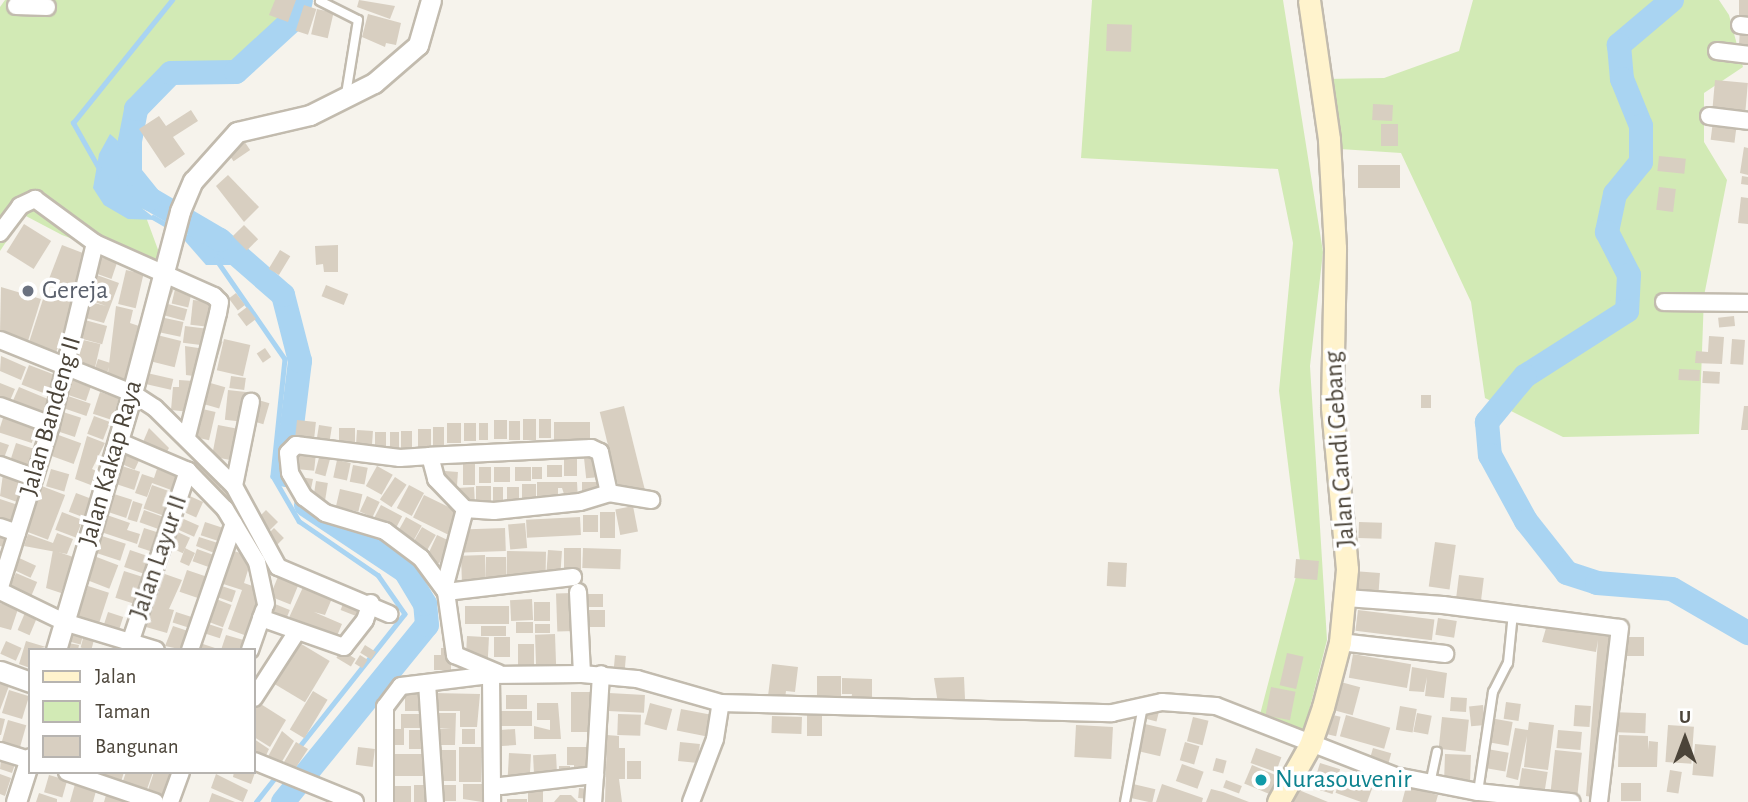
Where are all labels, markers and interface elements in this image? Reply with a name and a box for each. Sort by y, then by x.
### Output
place label: Gereja [42,275,108,307]
marker: Gereja [20,283,36,299]
street label: Jalan Bandeng II [13,333,89,499]
street label: Jalan Candi Gebang [1318,350,1362,548]
street label: Jalan Kakap Raya [72,377,150,549]
street label: Jalan Layur II [123,491,195,623]
legend [28,648,256,774]
text: Jalan [95,666,136,687]
text: Taman [95,701,151,722]
north arrow [1650,704,1720,774]
text: U [1679,708,1691,727]
text: Bangunan [95,736,179,757]
place label: Nurasouvenir [1275,764,1412,796]
marker: Nurasouvenir [1253,772,1269,788]

